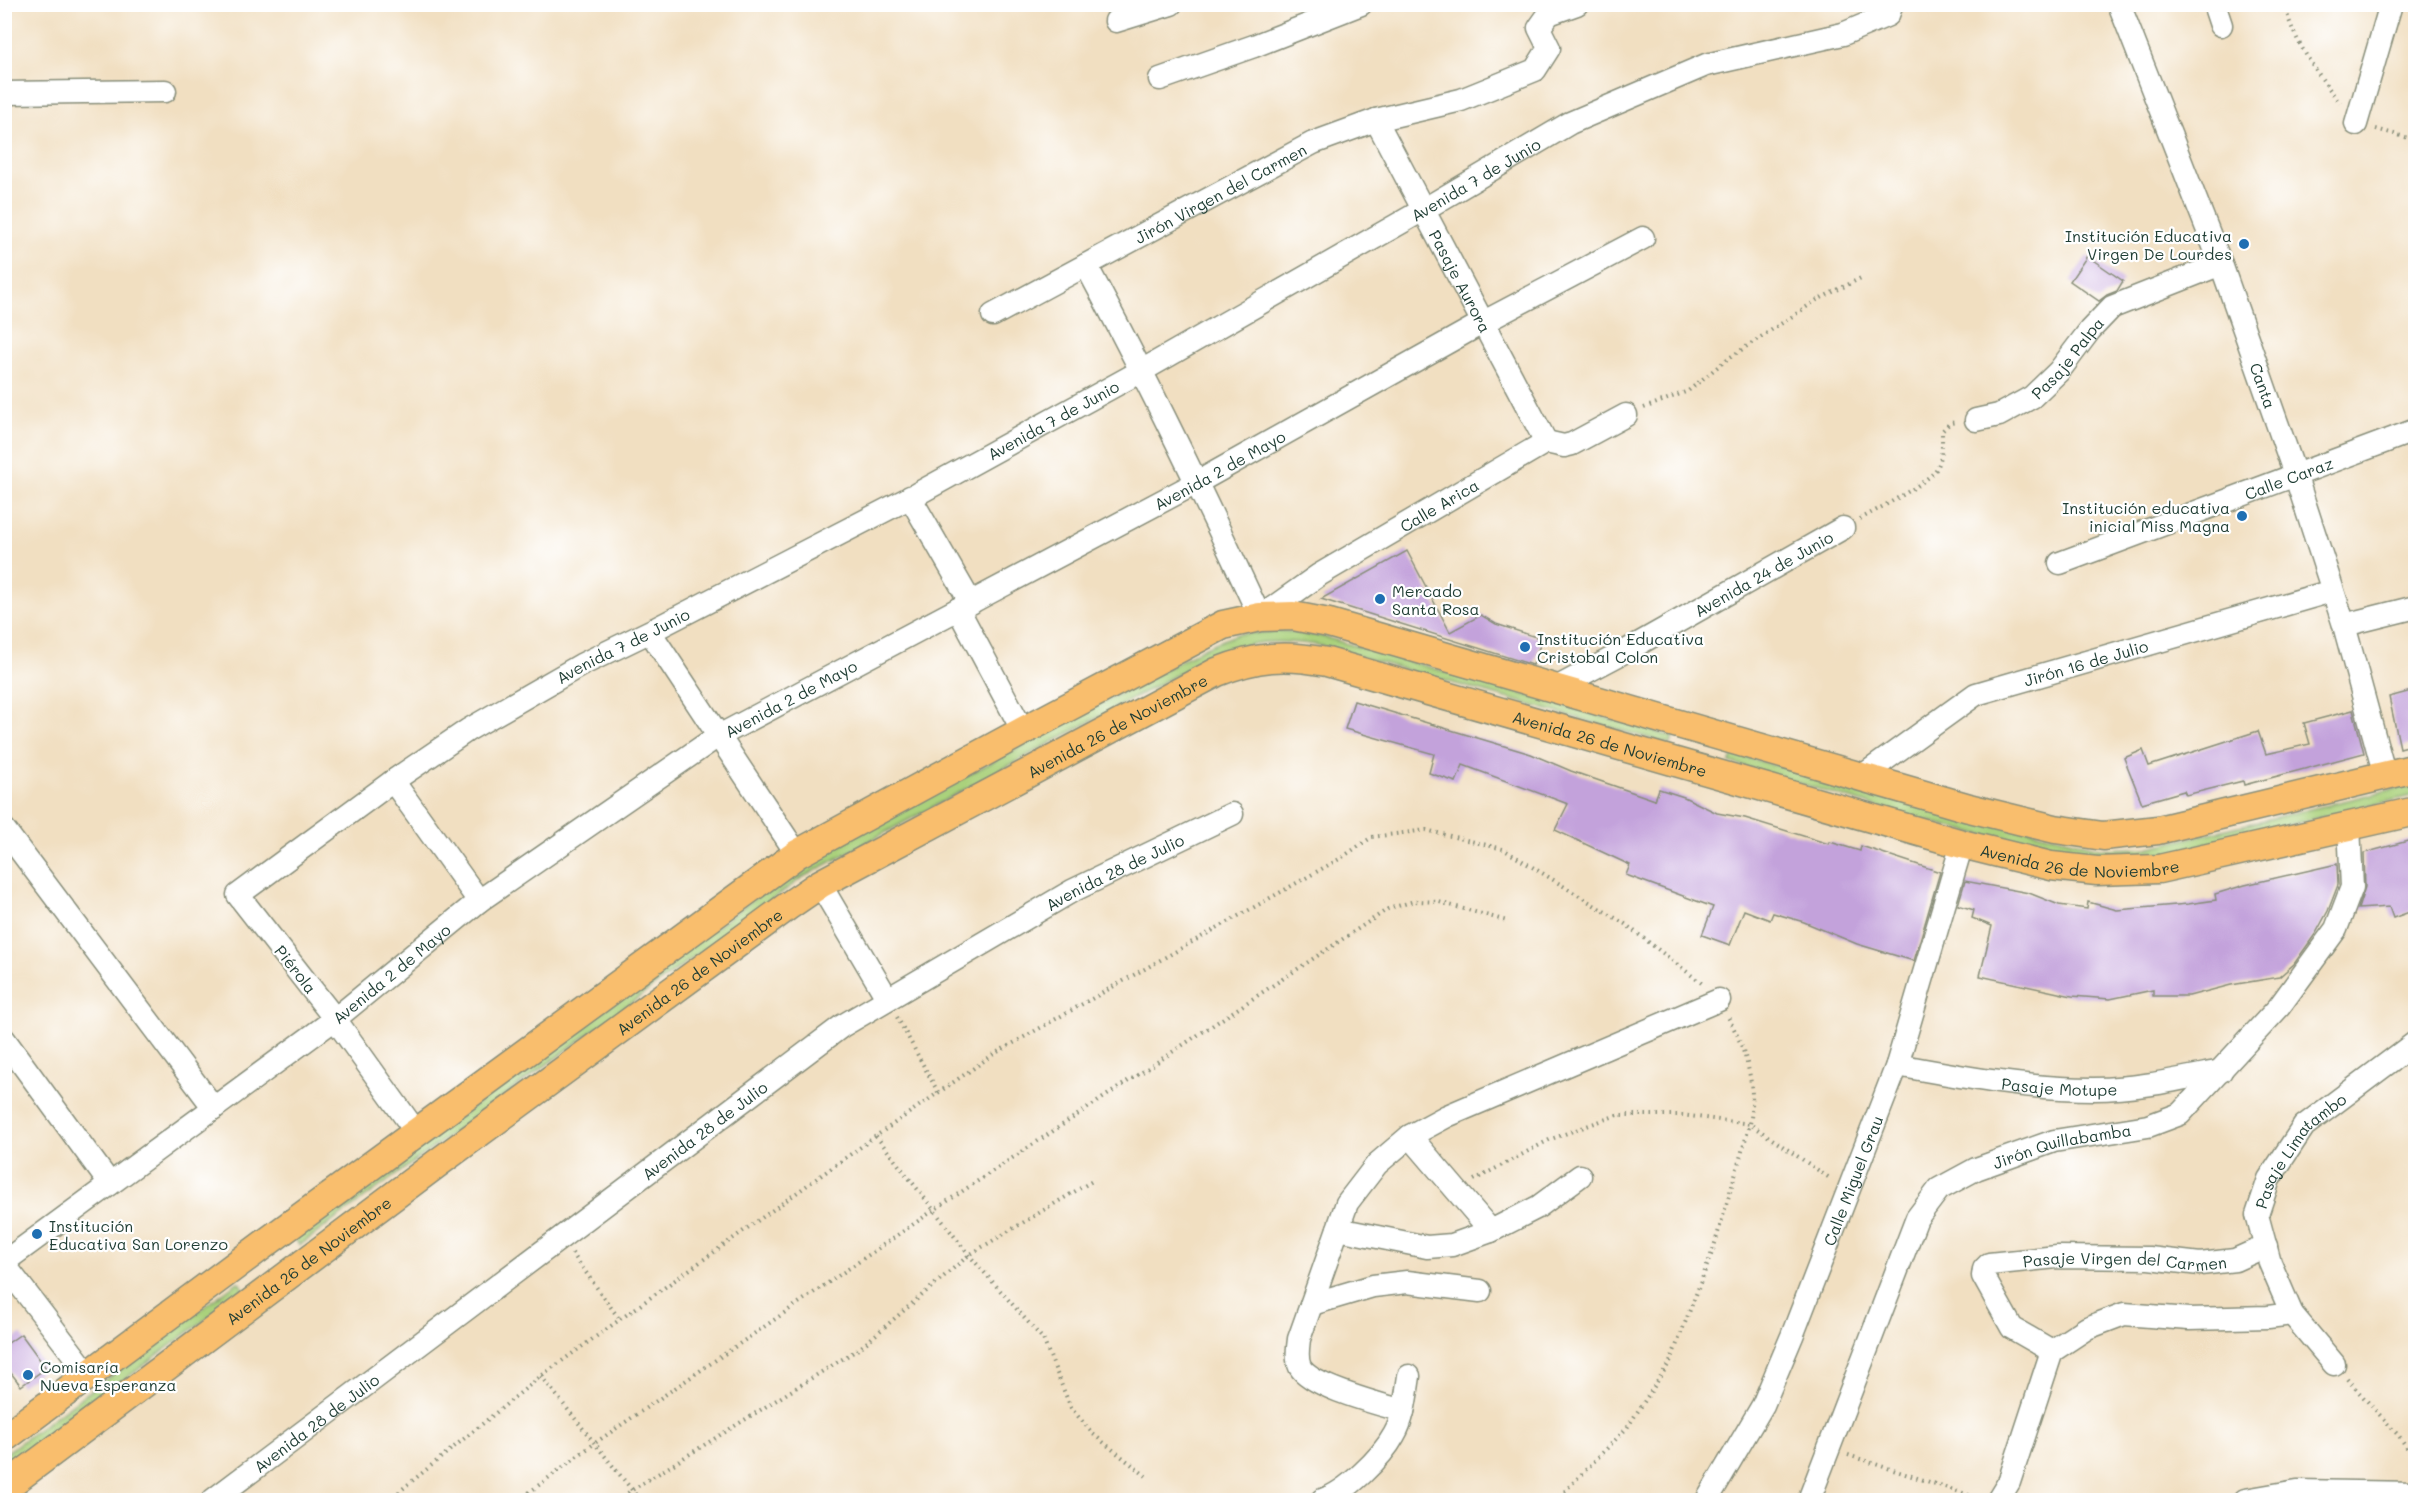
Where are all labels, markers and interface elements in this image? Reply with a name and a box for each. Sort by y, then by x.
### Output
street label: Avenida 7 de Junio [1407,133,1544,225]
street label: Jirón Virgen del Carmen [1131,138,1310,248]
place label: Institución Educativa Virgen De Lourdes [2065,225,2232,264]
street label: Pasaje Aurora [1425,226,1497,336]
marker: Institución Educativa Virgen De Lourdes [2237,237,2251,251]
street label: Pasaje Palpa [2026,312,2108,403]
street label: Canta [2246,360,2282,411]
street label: Avenida 7 de Junio [983,375,1122,464]
street label: Avenida 2 de Mayo [1150,425,1289,514]
street label: Calle Caraz [2241,451,2336,504]
street label: Calle Arica [1396,474,1482,536]
place label: Institución educativa inicial Miss Magna [2062,497,2230,536]
marker: Institución educativa inicial Miss Magna [2235,509,2249,523]
street label: Avenida 24 de Junio [1690,525,1836,621]
place label: Mercado Santa Rosa [1392,580,1479,619]
marker: Mercado Santa Rosa [1373,592,1387,606]
street label: Avenida 7 de Junio [552,603,693,688]
place label: Institución Educativa Cristobal Colon [1537,628,1704,667]
street label: Jirón 16 de Julio [2021,634,2150,690]
marker: Institución Educativa Cristobal Colon [1518,640,1532,654]
street label: Avenida 2 de Mayo [721,654,860,742]
street label: Avenida 26 de Noviembre [1023,669,1211,782]
street label: Avenida 26 de Noviembre [1510,705,1710,781]
street label: Avenida 28 de Julio [1042,828,1187,915]
street label: Avenida 26 de Noviembre [1978,838,2181,882]
street label: Avenida 26 de Noviembre [612,903,786,1039]
street label: Avenida 2 de Mayo [328,919,454,1028]
street label: Piérola [270,940,322,998]
street label: Pasaje Motupe [2000,1072,2118,1100]
street label: Avenida 28 de Julio [637,1076,771,1184]
street label: Pasaje Limatambo [2249,1088,2350,1211]
street label: Calle Miguel Grau [1818,1112,1887,1248]
street label: Jirón Quillabamba [1990,1118,2133,1173]
street label: Avenida 26 de Noviembre [221,1191,395,1329]
place label: Institución Educativa San Lorenzo [49,1215,228,1254]
marker: Institución Educativa San Lorenzo [30,1227,44,1241]
street label: Pasaje Virgen del Carmen [2022,1246,2228,1275]
place label: Comisaría Nueva Esperanza [40,1356,176,1395]
marker: Comisaría Nueva Esperanza [21,1368,35,1382]
street label: Avenida 28 de Julio [249,1368,383,1476]

